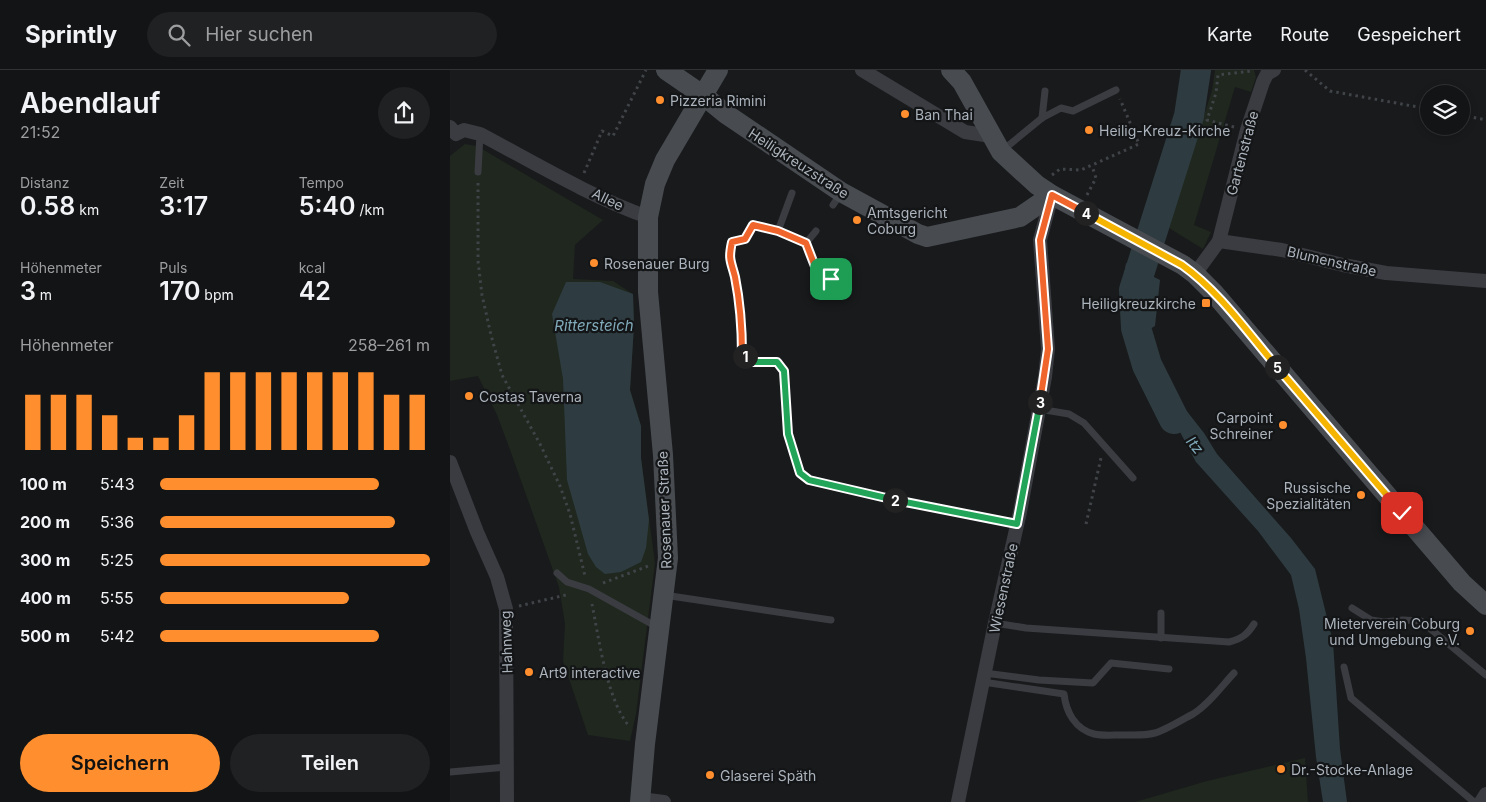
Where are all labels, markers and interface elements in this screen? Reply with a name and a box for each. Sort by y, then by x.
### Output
search box [147,12,497,57]
text: Sprintly [25,20,117,49]
icon: search [165,21,193,49]
text: Hier suchen [205,23,313,46]
text: Karte [1207,24,1252,45]
text: Route [1280,24,1329,45]
text: Gespeichert [1357,24,1461,45]
map controls [1420,85,1470,135]
button: layers [1420,85,1470,135]
text: Abendlauf [20,86,160,120]
button: share [378,87,430,139]
place label: Pizzeria Rimini [670,92,766,109]
marker: Pizzeria Rimini [654,94,666,106]
place label: Ban Thai [915,106,973,123]
marker: Ban Thai [899,108,911,120]
street label: Gartenstraße [1223,109,1261,197]
text: 21:52 [20,122,60,142]
place label: Heilig-Kreuz-Kirche [1099,122,1230,139]
street label: Heiligkreuzstraße [746,124,852,202]
marker: Heilig-Kreuz-Kirche [1083,124,1095,136]
text: Distanz [20,174,69,191]
text: Zeit [159,174,184,191]
text: Tempo [299,174,344,191]
street label: Allee [590,184,626,214]
text: 0.58 [20,191,75,221]
text: 3:17 [159,191,208,221]
text: 5:40 [299,191,356,221]
pin: 4 [1074,200,1098,226]
text: km [75,201,99,218]
text: /km [356,201,384,218]
place label: Amtsgericht Coburg [867,204,948,237]
text: 4 [1082,205,1091,222]
marker: Amtsgericht Coburg [851,214,863,226]
street label: Blumenstraße [1286,242,1378,280]
place label: Rosenauer Burg [604,255,710,272]
marker: Rosenauer Burg [588,257,600,269]
pin [810,258,852,300]
text: Höhenmeter [20,259,102,276]
text: Puls [159,259,187,276]
text: kcal [299,259,325,276]
icon: arrive [817,265,845,293]
text: 3 [20,276,36,306]
text: 170 [159,276,200,306]
text: 42 [299,276,331,306]
text: m [36,286,52,303]
text: bpm [200,286,234,303]
place label: Heiligkreuzkirche [1081,295,1196,312]
marker: Heiligkreuzkirche [1200,297,1212,309]
water label: Rittersteich [554,316,634,335]
text: Höhenmeter [20,335,114,355]
text: 258–261 m [348,335,430,355]
pin: 1 [732,344,758,368]
text: 1 [742,348,749,365]
pin: 5 [1264,354,1290,380]
text: 5 [1273,359,1282,376]
place label: Costas Taverna [479,388,582,405]
marker: Costas Taverna [463,390,475,402]
pin: 3 [1028,390,1052,414]
text: 3 [1036,394,1045,411]
place label: Carpoint Schreiner [1209,409,1273,442]
marker: Carpoint Schreiner [1277,419,1289,431]
water label: Itz [1182,432,1208,458]
street label: Rosenauer Straße [653,451,675,569]
text: 100 m [20,474,67,494]
text: 5:43 [100,474,135,494]
place label: Russische Spezialitäten [1266,479,1351,512]
pin: 2 [882,488,908,512]
marker: Russische Spezialitäten [1355,489,1367,501]
text: 2 [891,492,900,509]
pin [1381,492,1423,534]
icon: check [1388,499,1416,527]
text: 200 m [20,512,70,532]
text: 5:36 [100,512,134,532]
street label: Wiesenstraße [985,542,1021,634]
text: 300 m [20,550,70,570]
text: 5:25 [100,550,134,570]
text: 400 m [20,588,71,608]
text: 5:55 [100,588,134,608]
street label: Hahnweg [496,610,516,674]
place label: Mieterverein Coburg und Umgebung e.V. [1324,615,1460,648]
marker: Mieterverein Coburg und Umgebung e.V. [1464,625,1476,637]
text: 500 m [20,626,70,646]
text: 5:42 [100,626,134,646]
place label: Art9 interactive [539,664,640,681]
marker: Art9 interactive [523,666,535,678]
button: Speichern [20,734,220,792]
button: Teilen [230,734,430,792]
place label: Dr.-Stocke-Anlage [1291,761,1413,778]
marker: Dr.-Stocke-Anlage [1275,763,1287,775]
place label: Glaserei Späth [720,767,816,784]
marker: Glaserei Späth [704,769,716,781]

